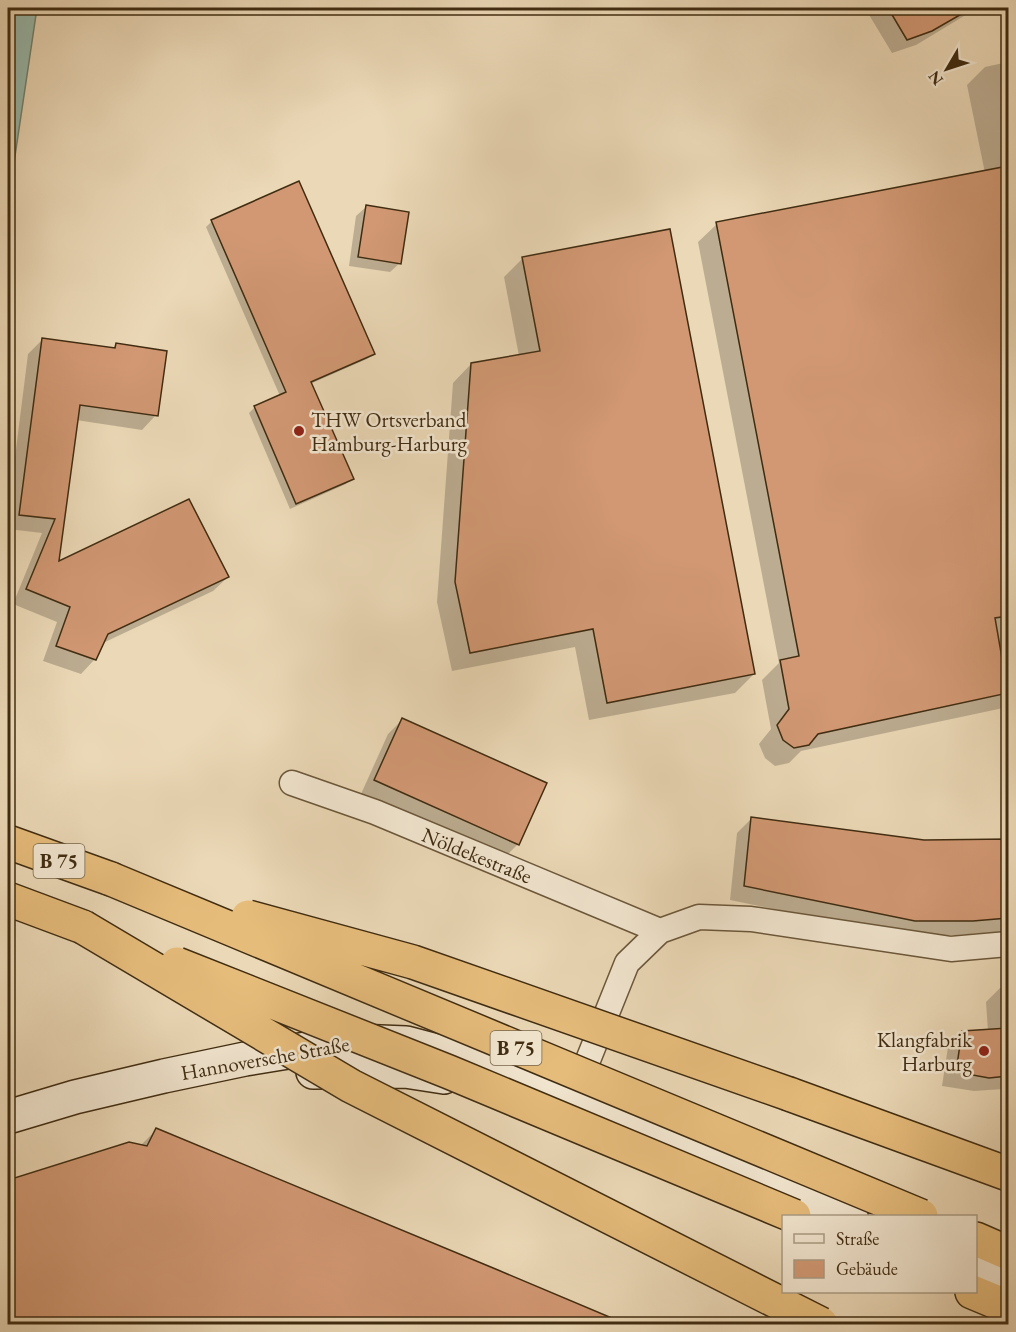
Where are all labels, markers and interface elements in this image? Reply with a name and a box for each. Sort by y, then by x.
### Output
north arrow [917,39,977,99]
text: N [923,66,948,90]
place label: THW Ortsverband Hamburg-Harburg [311,406,468,457]
marker: THW Ortsverband Hamburg-Harburg [292,424,306,438]
street label: Nöldekestraße [418,821,536,889]
road number: B 75 [34,844,84,878]
place label: Klangfabrik Harburg [877,1026,973,1077]
street label: Hannoversche Straße [179,1030,351,1086]
road number: B 75 [490,1031,542,1065]
marker: Klangfabrik Harburg [977,1044,991,1058]
legend [782,1215,977,1293]
text: Straße [836,1227,879,1250]
text: Gebäude [836,1257,898,1280]

